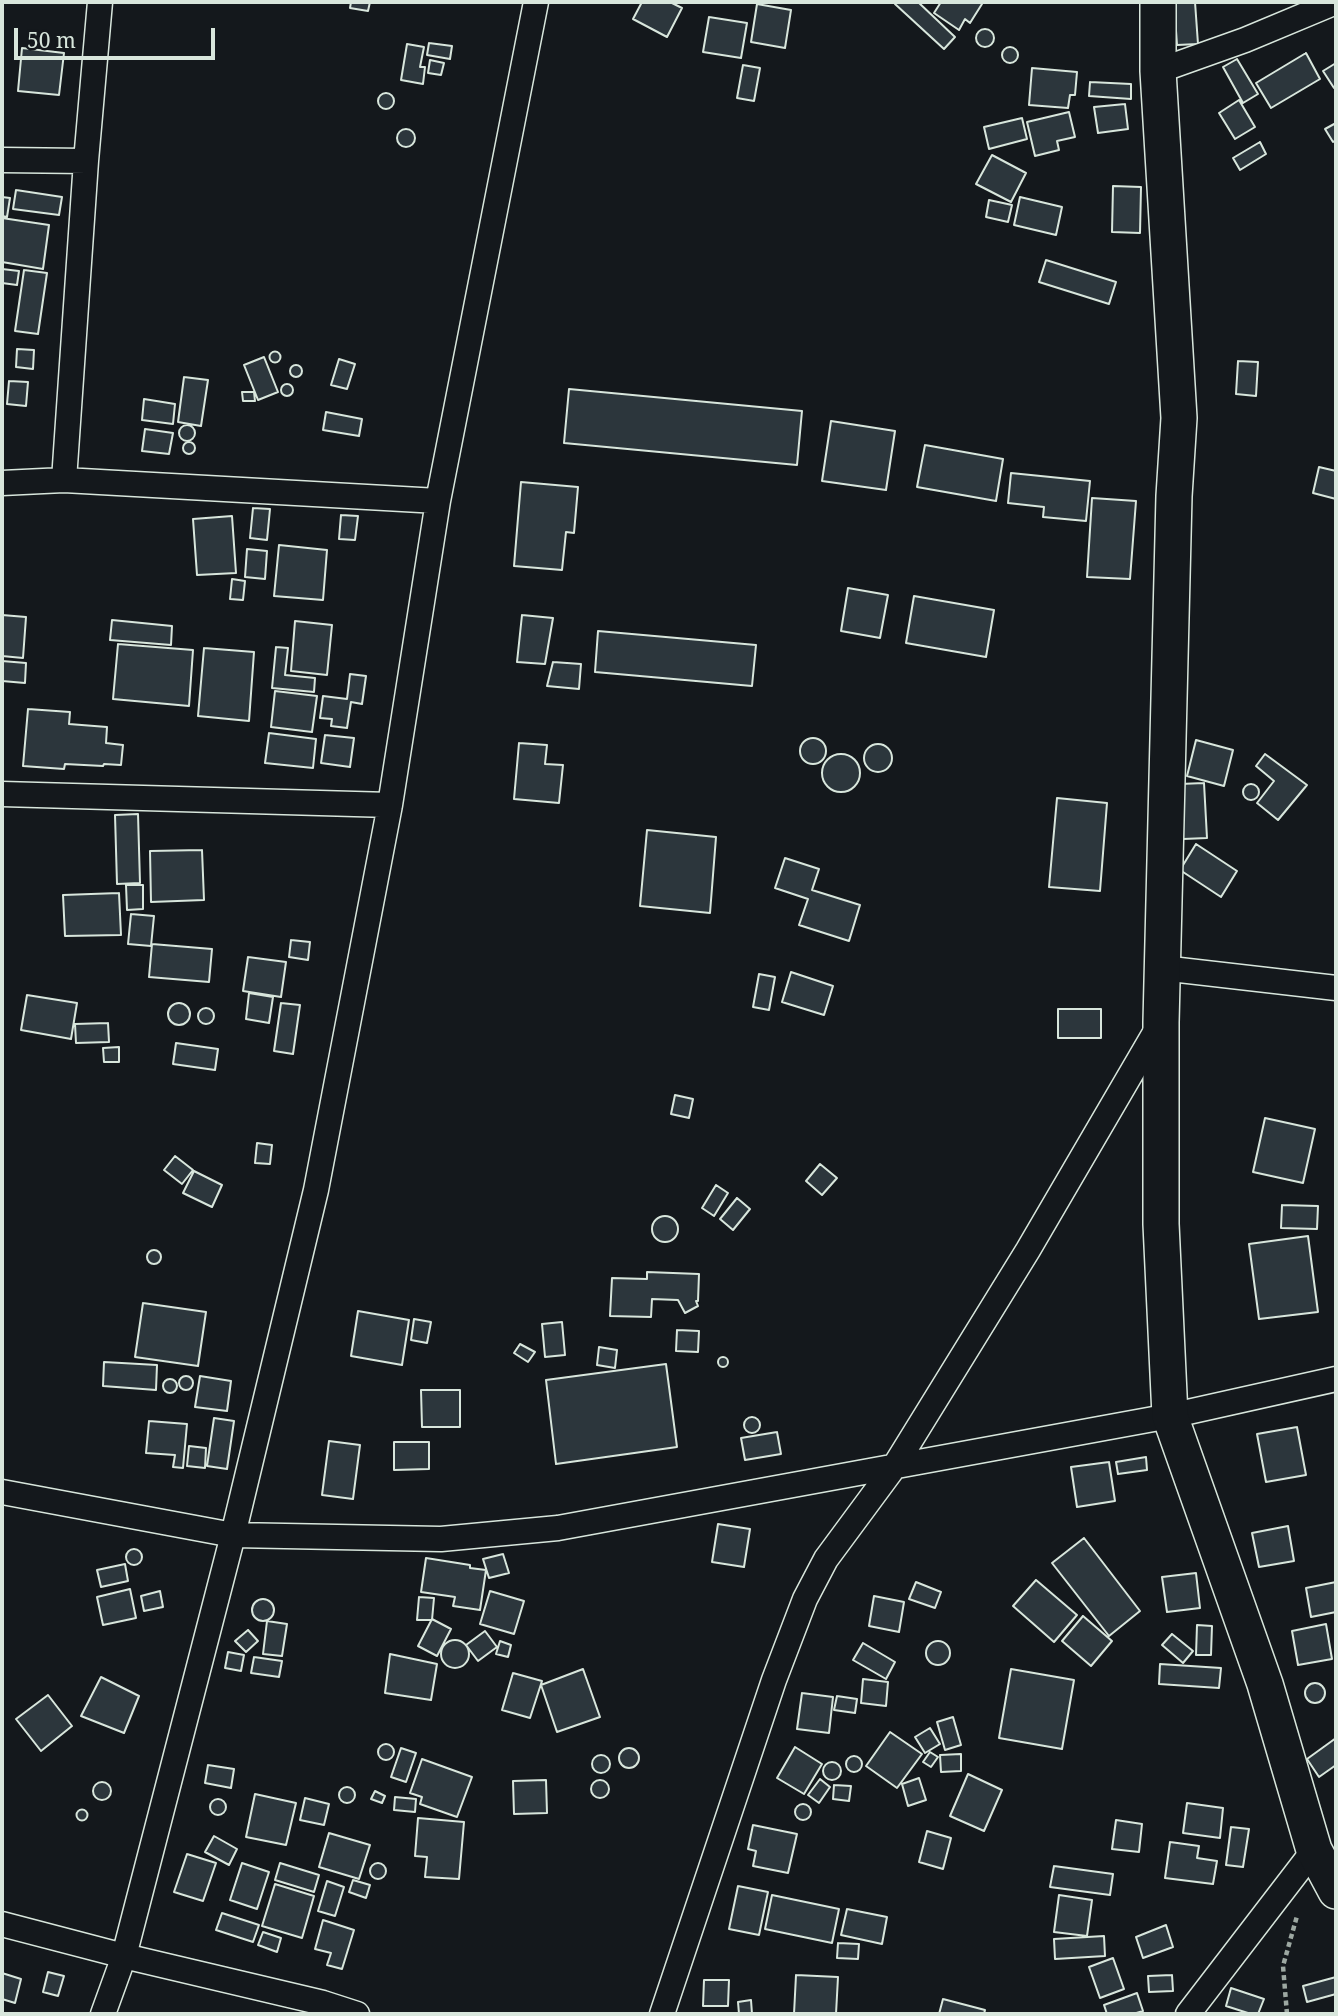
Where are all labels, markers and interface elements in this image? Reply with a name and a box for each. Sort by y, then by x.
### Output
scale bar [18,14,219,58]
text: 50 m [27,26,76,54]

